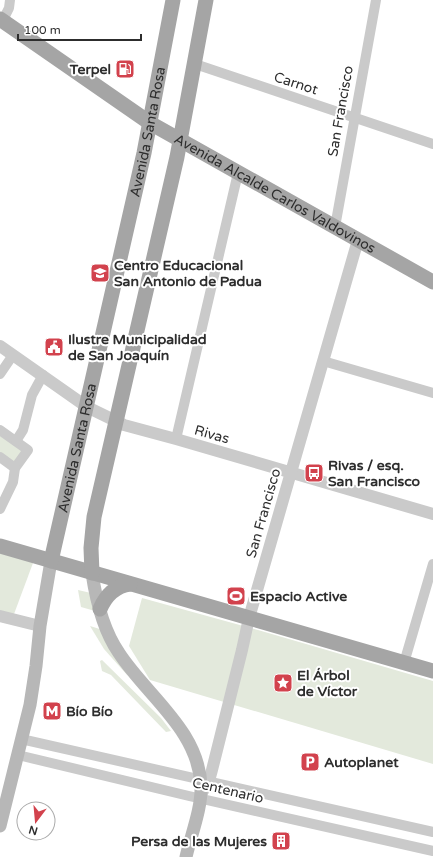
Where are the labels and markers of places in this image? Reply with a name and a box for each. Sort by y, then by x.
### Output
fuel station icon: Terpel [114,58,136,80]
place label: Terpel [69,61,111,78]
place label: Centro Educacional San Antonio de Padua [114,257,262,290]
school or university icon: Centro Educacional San Antonio de Padua [89,262,111,284]
place label: Ilustre Municipalidad de San Joaquín [68,331,207,364]
public building icon: Ilustre Municipalidad de San Joaquín [43,336,65,358]
place label: Rivas / esq. San Francisco [328,457,421,490]
bus stop icon: Rivas / esq. San Francisco [303,462,325,484]
sports icon: Espacio Active [225,585,247,607]
place label: Espacio Active [250,588,347,605]
place label: El Árbol de Víctor [297,667,358,700]
place icon: El Árbol de Víctor [272,672,294,694]
metro station icon: Bío Bío [41,700,63,722]
place label: Bío Bío [66,703,113,720]
parking icon: Autoplanet [299,751,321,773]
place label: Autoplanet [324,754,399,771]
building icon: Persa de las Mujeres [270,830,292,852]
place label: Persa de las Mujeres [131,833,267,850]

